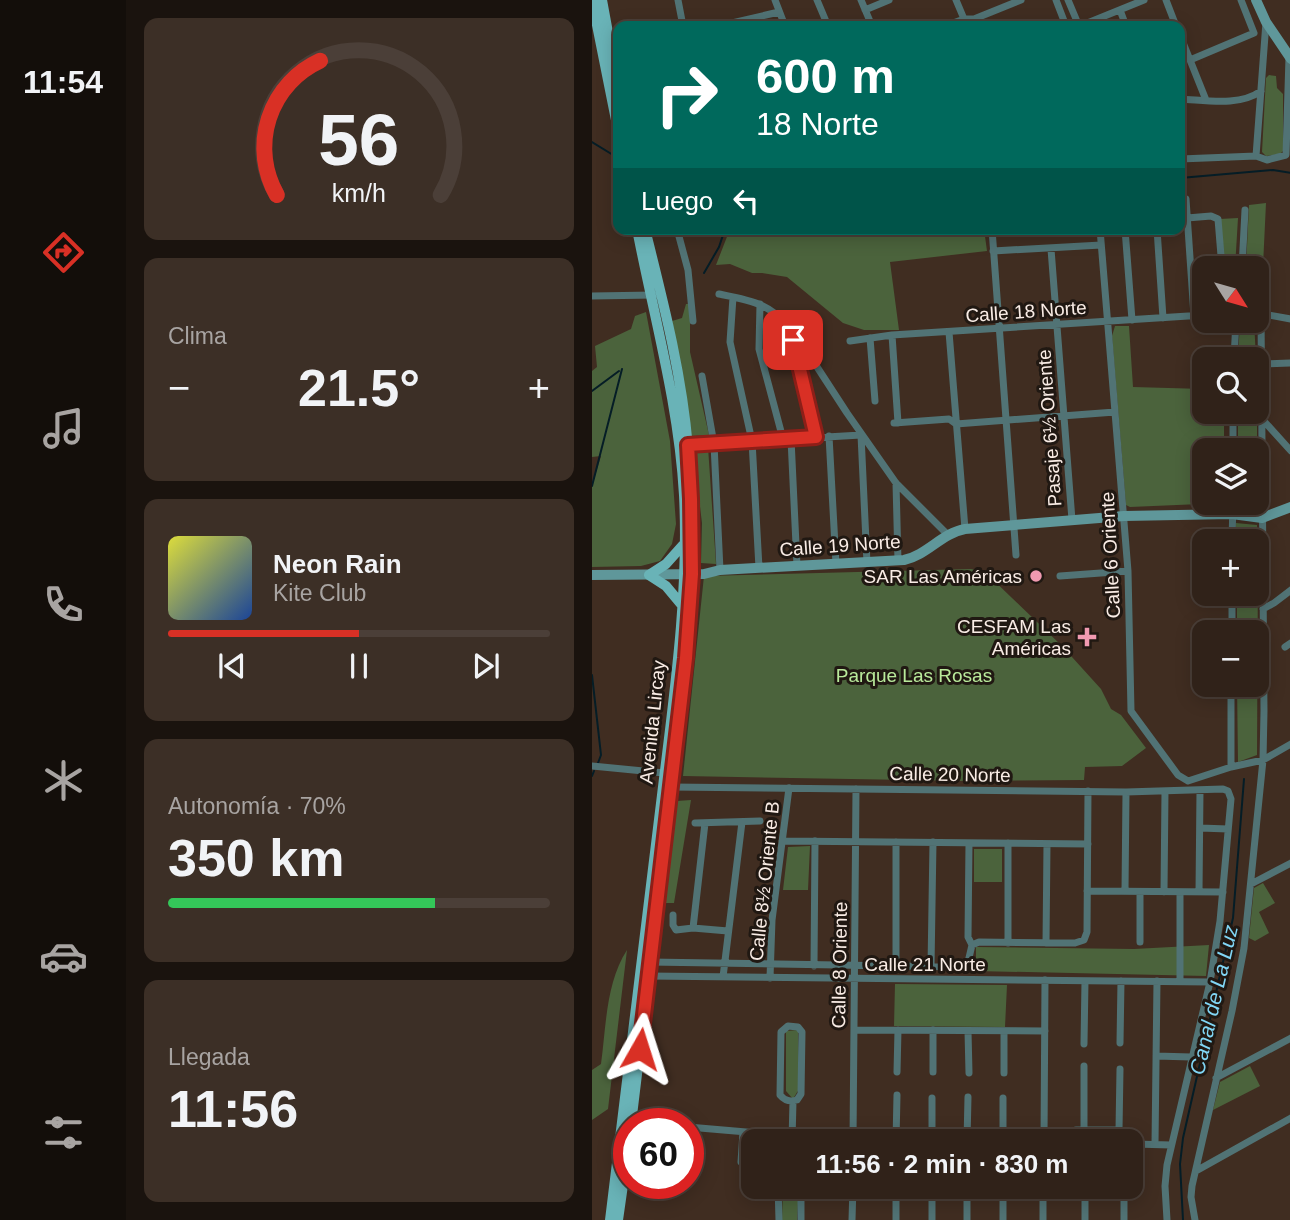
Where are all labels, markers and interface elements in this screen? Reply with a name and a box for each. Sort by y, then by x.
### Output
icon: right [641,49,732,140]
text: 600 m [756,49,895,103]
text: 11:54 [23,64,103,100]
text: 56 [319,100,399,181]
text: 18 Norte [756,106,879,142]
text: km/h [332,179,386,207]
icon: left [727,182,765,220]
text: Luego [641,186,713,216]
icon: directions [39,228,88,277]
north arrow [1192,256,1269,332]
map controls [1192,256,1269,697]
street label: Calle 18 Norte [965,297,1087,326]
pin [763,310,823,370]
icon: arrive [774,321,812,359]
text: Clima [168,323,227,349]
button: search [1192,347,1269,424]
street label: Pasaje 6½ Oriente [1034,349,1065,507]
text: 21.5° [298,359,420,417]
text: − [168,367,190,409]
text: + [528,367,550,409]
icon: music [39,404,88,453]
button: layers [1192,438,1269,515]
street label: Calle 6 Oriente [1097,491,1124,619]
button: + [1192,529,1269,606]
street label: Calle 19 Norte [779,531,901,560]
text: Neon Rain [273,549,402,579]
place label: SAR Las Américas [864,566,1022,587]
marker: SAR Las Américas [1028,568,1044,584]
icon: phone [39,580,88,629]
text: Kite Club [273,580,366,606]
place label: CESFAM Las Américas [957,616,1071,659]
button: − [1192,620,1269,697]
marker: CESFAM Las Américas [1077,627,1097,647]
icon: previous [213,647,251,685]
icon: pause [340,647,378,685]
icon: next [467,647,505,685]
street label: Avenida Lircay [636,659,669,785]
park label: Parque Las Rosas [836,665,992,686]
icon: climate [39,756,88,805]
street label: Calle 20 Norte [889,763,1011,786]
text: Autonomía · 70% [168,793,346,819]
street label: Calle 8½ Oriente B [746,800,783,962]
text: 350 km [168,829,344,887]
street label: Calle 8 Oriente [828,901,851,1029]
water label: Canal de La Luz [1185,922,1242,1077]
icon: car [39,932,88,981]
street label: Calle 21 Norte [864,954,986,975]
position arrow [603,1012,677,1086]
text: Llegada [168,1044,250,1070]
text: 11:56 [168,1080,298,1138]
icon: filters [39,1108,88,1157]
speed limit sign: 60 [613,1108,704,1199]
text: 11:56 · 2 min · 830 m [816,1149,1068,1179]

